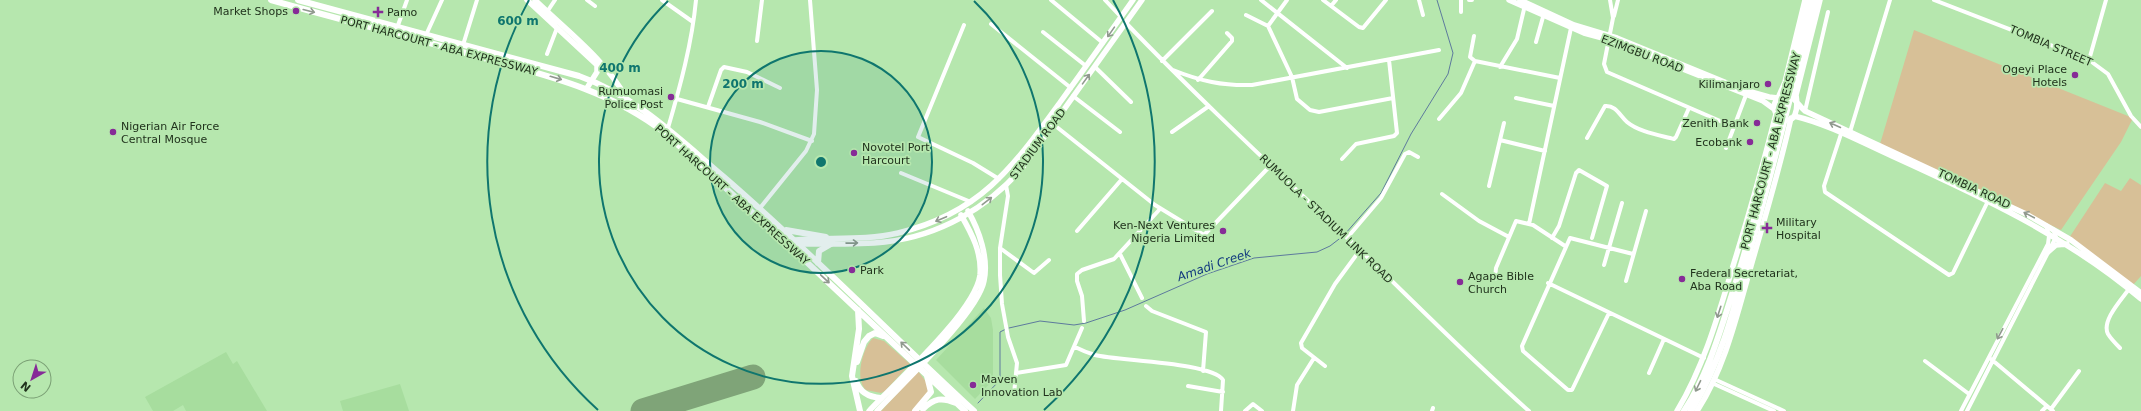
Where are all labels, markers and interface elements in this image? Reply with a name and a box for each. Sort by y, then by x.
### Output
place label: Market Shops [213,5,288,18]
marker: Market Shops [291,6,301,16]
marker: Pamo [372,6,384,18]
place label: Pamo [387,6,418,19]
one-way arrow [302,7,315,15]
street label: PORT HARCOURT - ABA EXPRESSWAY [339,13,539,79]
text: 600 m [497,14,539,28]
street label: TOMBIA STREET [2007,22,2095,69]
one-way arrow [1107,26,1115,37]
street label: EZIMGBU ROAD [1599,32,1685,76]
street label: PORT HARCOURT - ABA EXPRESSWAY [1738,51,1804,251]
text: 400 m [599,61,641,75]
place label: Ogeyi Place Hotels [2002,63,2067,89]
marker: Ogeyi Place Hotels [2070,70,2080,80]
one-way arrow [1082,73,1090,84]
one-way arrow [549,75,562,82]
text: 200 m [722,77,764,91]
place label: Kilimanjaro [1698,78,1760,91]
marker: Kilimanjaro [1763,79,1773,89]
place label: Rumuomasi Police Post [598,85,664,111]
marker: Rumuomasi Police Post [666,92,676,102]
street label: STADIUM ROAD [1007,106,1069,182]
place label: Zenith Bank [1682,117,1750,130]
marker: Zenith Bank [1752,118,1762,128]
place label: Nigerian Air Force Central Mosque [121,120,219,146]
one-way arrow [1829,120,1841,128]
street label: PORT HARCOURT - ABA EXPRESSWAY [652,122,812,268]
marker: Nigerian Air Force Central Mosque [108,127,118,137]
place label: Ecobank [1695,136,1743,149]
marker: Ecobank [1745,137,1755,147]
place label: Novotel Port Harcourt [862,141,930,167]
marker: Novotel Port Harcourt [849,148,859,158]
street label: RUMUOLA - STADIUM LINK ROAD [1257,152,1395,286]
centre of rings [814,155,828,169]
street label: TOMBIA ROAD [1935,166,2012,212]
one-way arrow [982,197,993,205]
one-way arrow [2023,211,2035,218]
one-way arrow [935,216,947,223]
place label: Military Hospital [1776,216,1821,242]
place label: Ken-Next Ventures Nigeria Limited [1113,219,1215,245]
marker: Military Hospital [1761,222,1773,234]
marker: Ken-Next Ventures Nigeria Limited [1218,226,1228,236]
one-way arrow [845,239,858,247]
water label: Amadi Creek [1174,245,1254,284]
place label: Park [860,264,884,277]
marker: Park [847,265,857,275]
place label: Federal Secretariat, Aba Road [1690,267,1798,293]
place label: Agape Bible Church [1468,270,1534,296]
one-way arrow [820,274,830,284]
marker: Federal Secretariat, Aba Road [1677,274,1687,284]
marker: Agape Bible Church [1455,277,1465,287]
one-way arrow [1715,306,1722,319]
one-way arrow [1996,328,2004,340]
one-way arrow [900,341,910,351]
north arrow [12,359,52,399]
place label: Maven Innovation Lab [981,373,1063,399]
text: N [18,378,34,394]
marker: Maven Innovation Lab [968,380,978,390]
one-way arrow [1694,380,1701,392]

